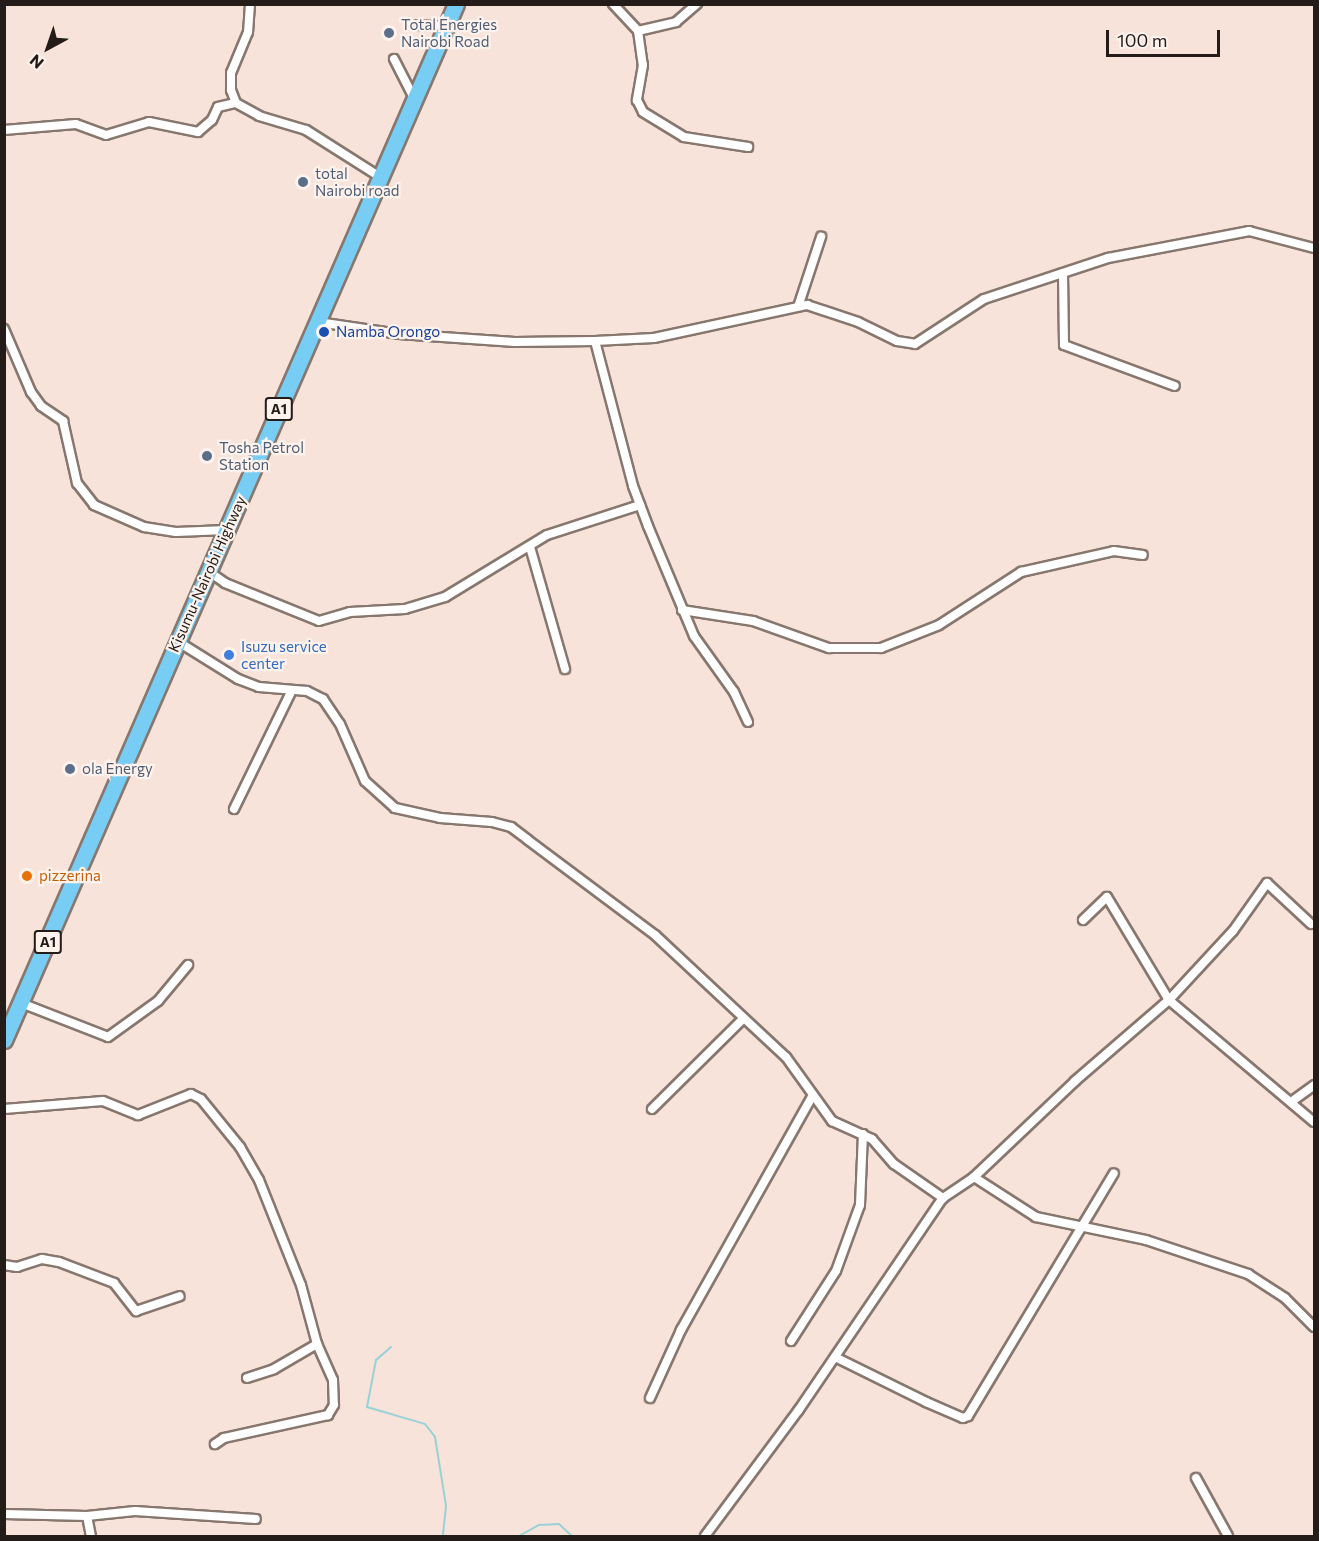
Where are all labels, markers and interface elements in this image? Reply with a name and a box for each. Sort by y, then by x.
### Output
place label: Total Energies Nairobi Road [401,15,497,50]
north arrow [18,18,78,78]
scale bar [1109,18,1223,56]
marker: Total Energies Nairobi Road [382,26,396,40]
text: 100 m [1117,29,1167,51]
text: N [25,51,47,73]
place label: total Nairobi road [315,164,400,199]
marker: total Nairobi road [296,175,310,189]
place label: Namba Orongo [336,323,440,341]
marker: Namba Orongo [317,325,331,339]
road number: A1 [264,398,294,420]
place label: Tosha Petrol Station [219,438,304,473]
marker: Tosha Petrol Station [200,449,214,463]
street label: Kisumu-Nairobi Highway [164,493,250,655]
place label: Isuzu service center [241,637,327,672]
marker: Isuzu service center [222,648,236,662]
place label: ola Energy [82,760,153,778]
marker: ola Energy [63,762,77,776]
place label: pizzerina [39,867,101,885]
marker: pizzerina [20,869,34,883]
road number: A1 [33,931,63,953]

